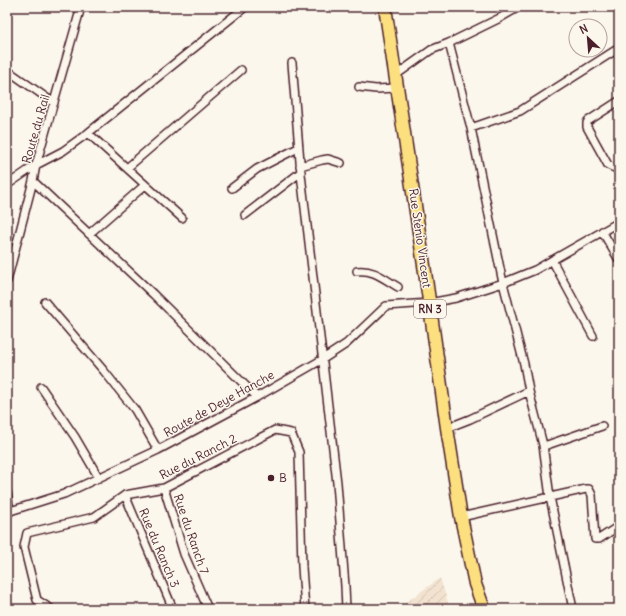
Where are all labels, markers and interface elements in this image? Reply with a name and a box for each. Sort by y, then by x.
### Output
north arrow [568,18,608,58]
text: N [577,21,590,37]
street label: Route du Rail [18,93,53,165]
street label: Rue Sténio Vincent [406,187,435,289]
road number: RN 3 [414,300,446,318]
street label: Route de Deye Hanche [161,367,277,440]
street label: Rue du Ranch 2 [157,430,239,482]
place label: B [279,470,287,485]
marker: B [266,473,276,483]
street label: Rue du Ranch 7 [171,492,212,576]
street label: Rue du Ranch 3 [136,506,183,590]

